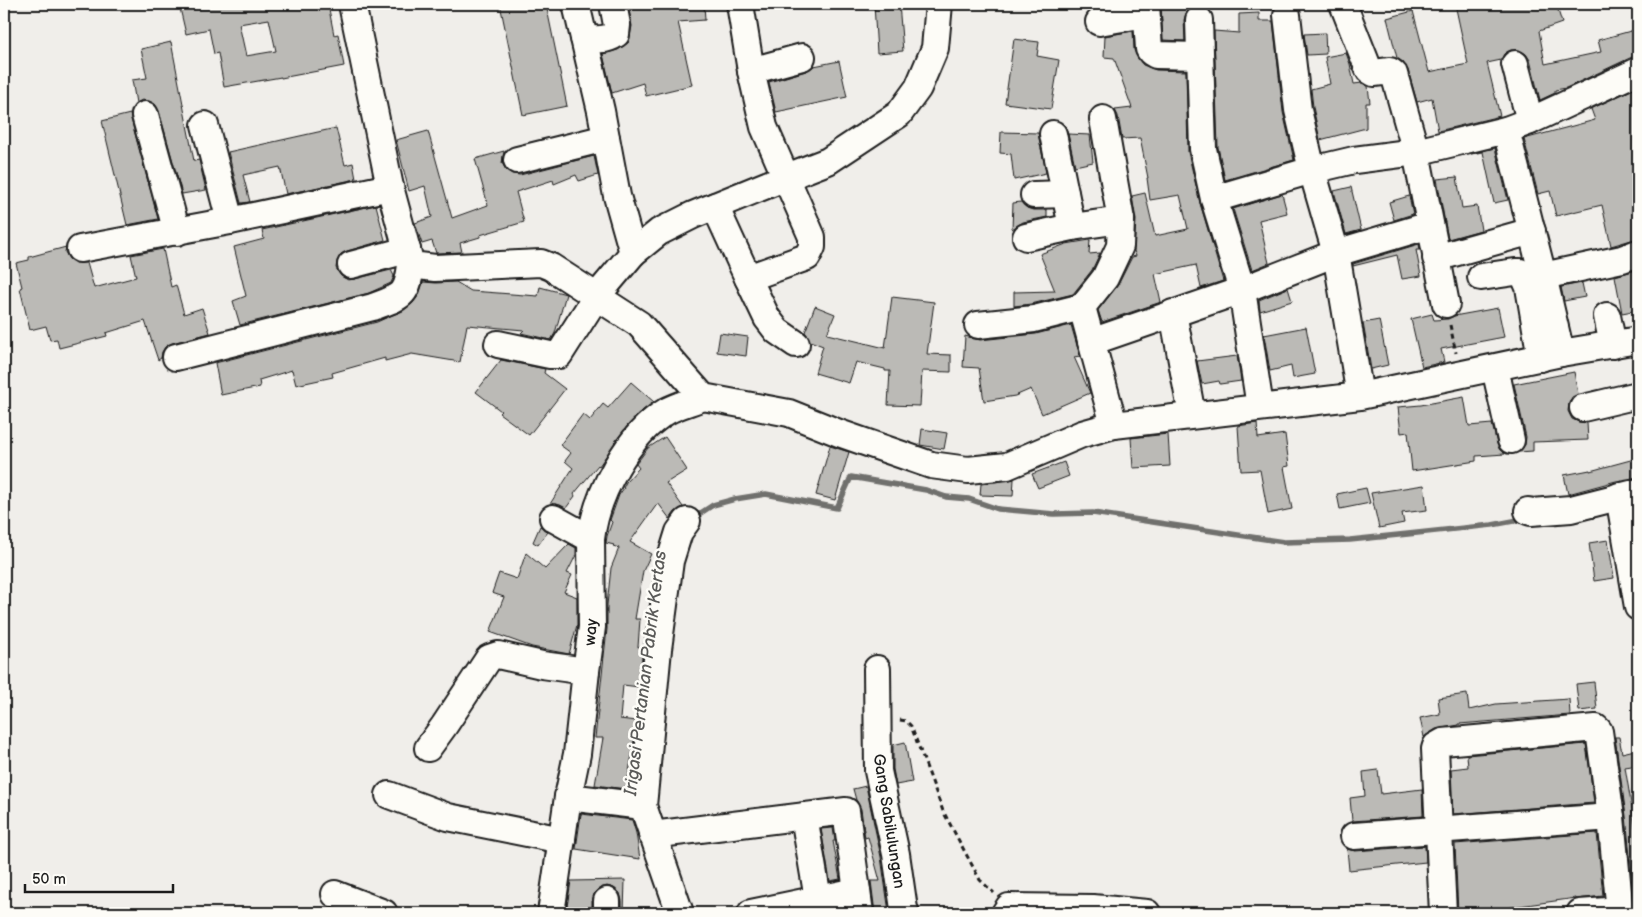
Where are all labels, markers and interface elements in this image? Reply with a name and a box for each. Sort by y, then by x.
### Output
water label: Irigasi Pertanian Pabrik Kertas [620,549,671,798]
street label: way [581,617,602,646]
street label: Gang Sabilulungan [868,753,909,890]
scale bar [25,862,172,894]
text: 50 m [32,870,66,889]

